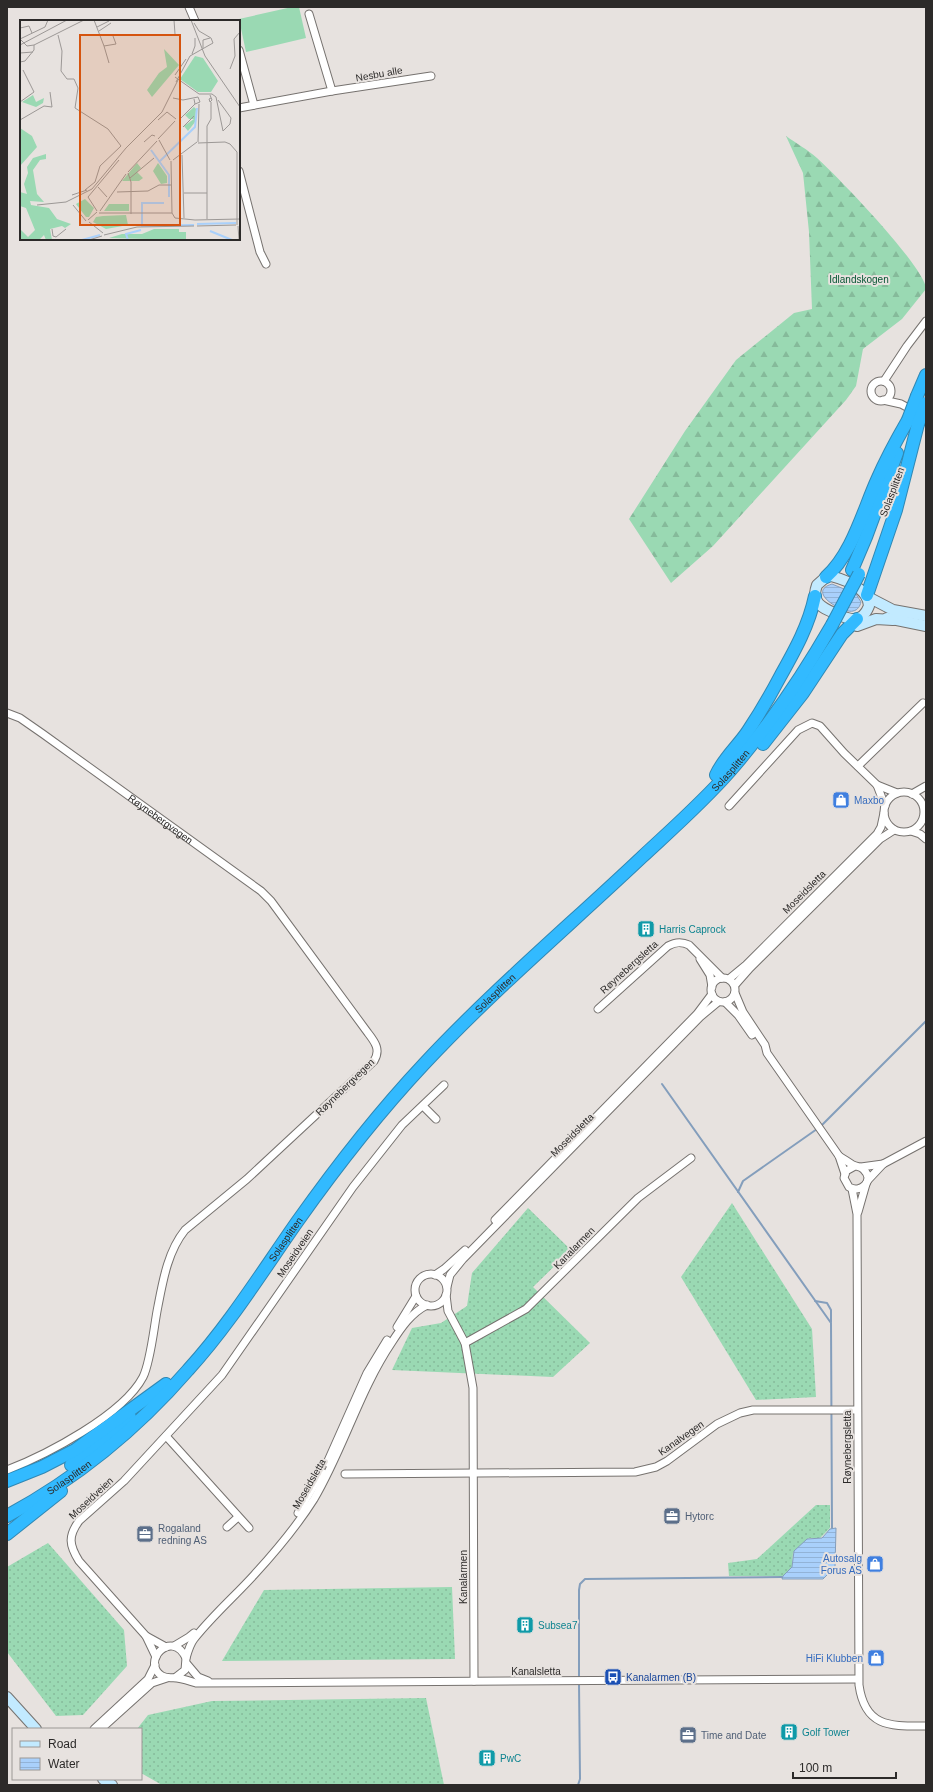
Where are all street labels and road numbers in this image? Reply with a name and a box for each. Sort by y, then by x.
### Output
street label: Nesbu alle [355,64,404,84]
street label: Solasplitten [878,466,906,518]
street label: Solasplitten [709,747,751,793]
street label: Røynebergvegen [126,792,195,846]
street label: Moseidsletta [780,868,828,916]
street label: Røynebergsletta [598,938,660,996]
street label: Solasplitten [472,971,517,1015]
street label: Røynebergvegen [314,1056,376,1118]
street label: Moseidsletta [548,1111,596,1159]
street label: Solasplitten [266,1215,304,1263]
street label: Kanalarmen [551,1225,597,1271]
street label: Moseidveien [275,1227,315,1279]
street label: Røynebergsletta [842,1410,853,1484]
street label: Kanalvegen [656,1418,706,1458]
street label: Moseidsletta [290,1457,328,1511]
street label: Solasplitten [45,1458,93,1497]
street label: Moseidveien [67,1475,115,1521]
street label: Kanalarmen [458,1550,469,1604]
street label: Kanalsletta [511,1666,561,1677]

